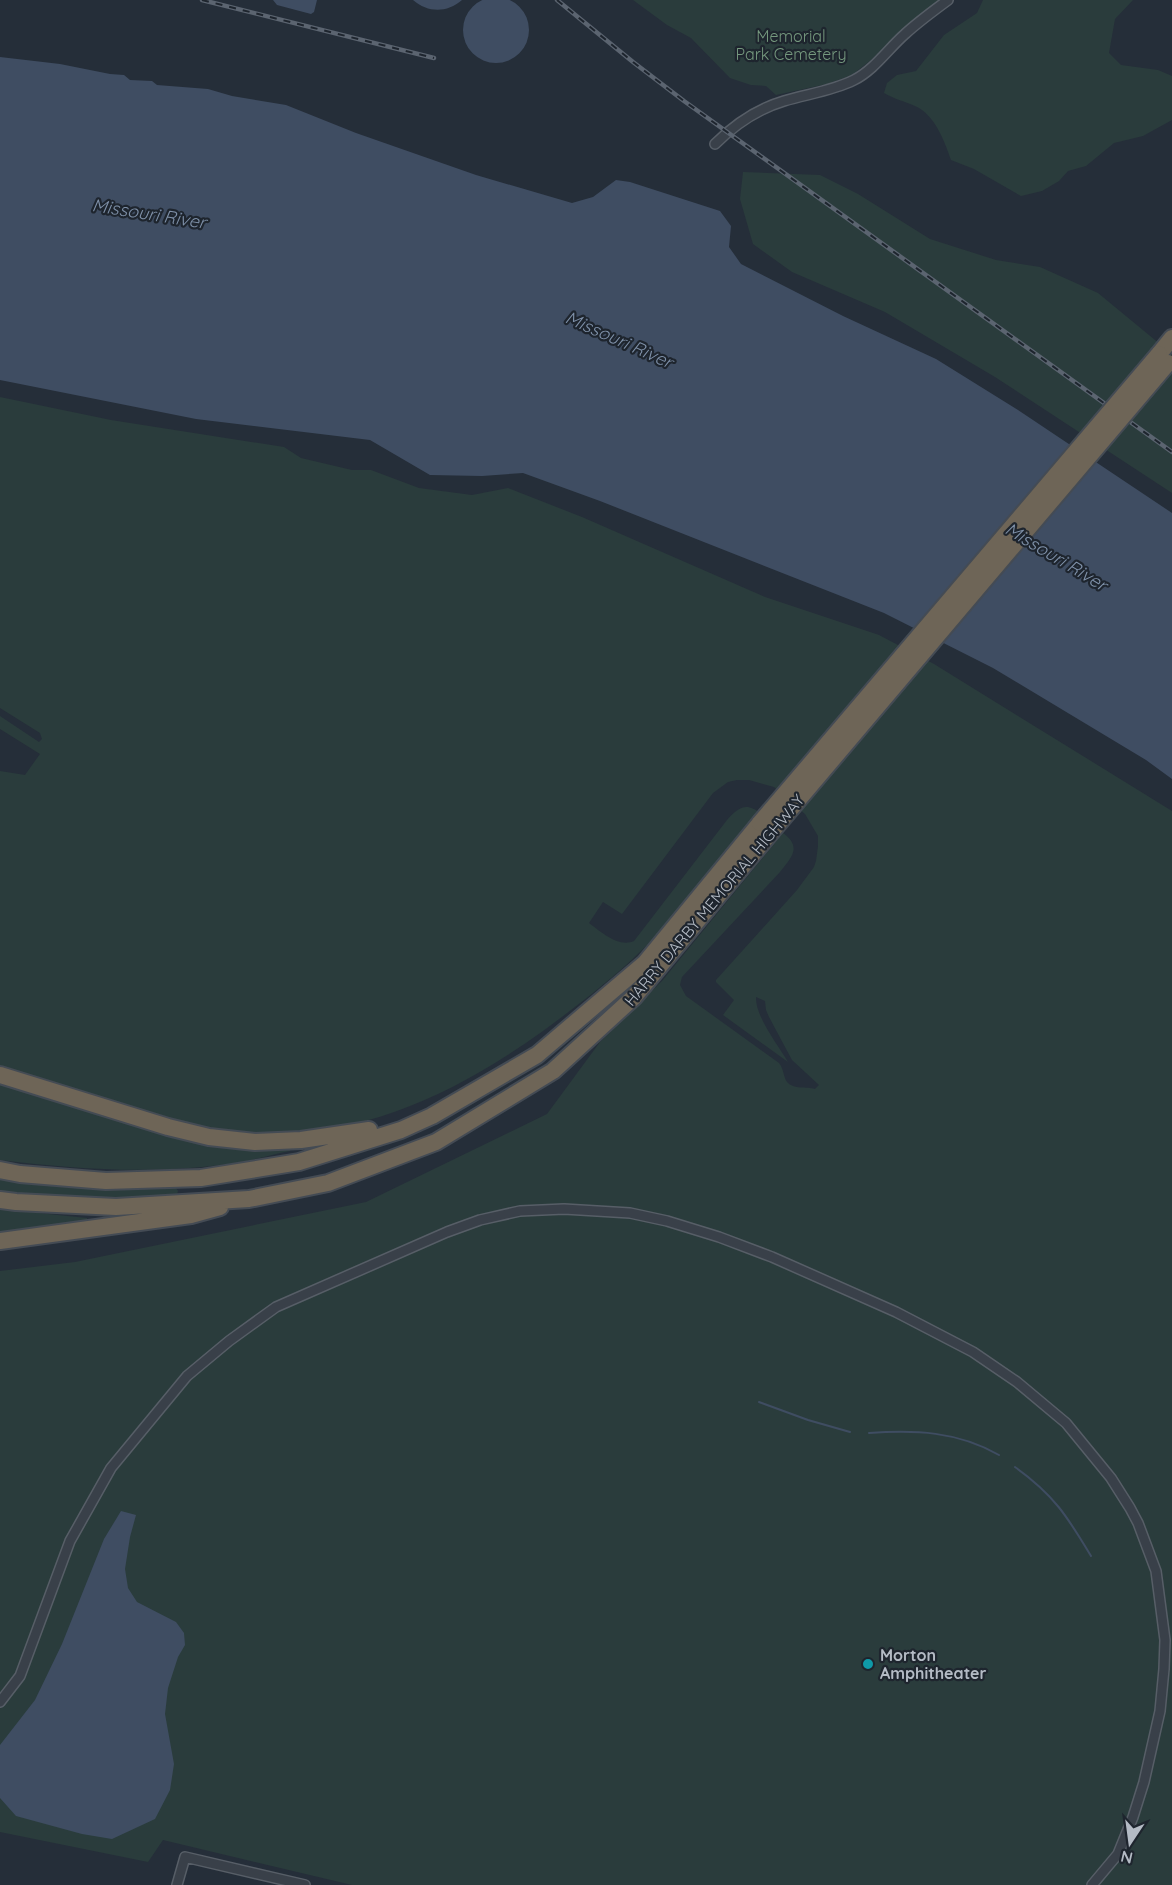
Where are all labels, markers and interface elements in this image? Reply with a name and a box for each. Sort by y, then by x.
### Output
park label: Memorial Park Cemetery [736,26,847,64]
water label: Missouri River [91,193,210,234]
water label: Missouri River [562,306,678,374]
water label: Missouri River [1001,517,1113,597]
street label: HARRY DARBY MEMORIAL HIGHWAY [620,790,808,1010]
place label: Morton Amphitheater [880,1645,987,1683]
marker: Morton Amphitheater [861,1657,875,1671]
north arrow [1100,1813,1160,1873]
text: N [1119,1847,1135,1869]

